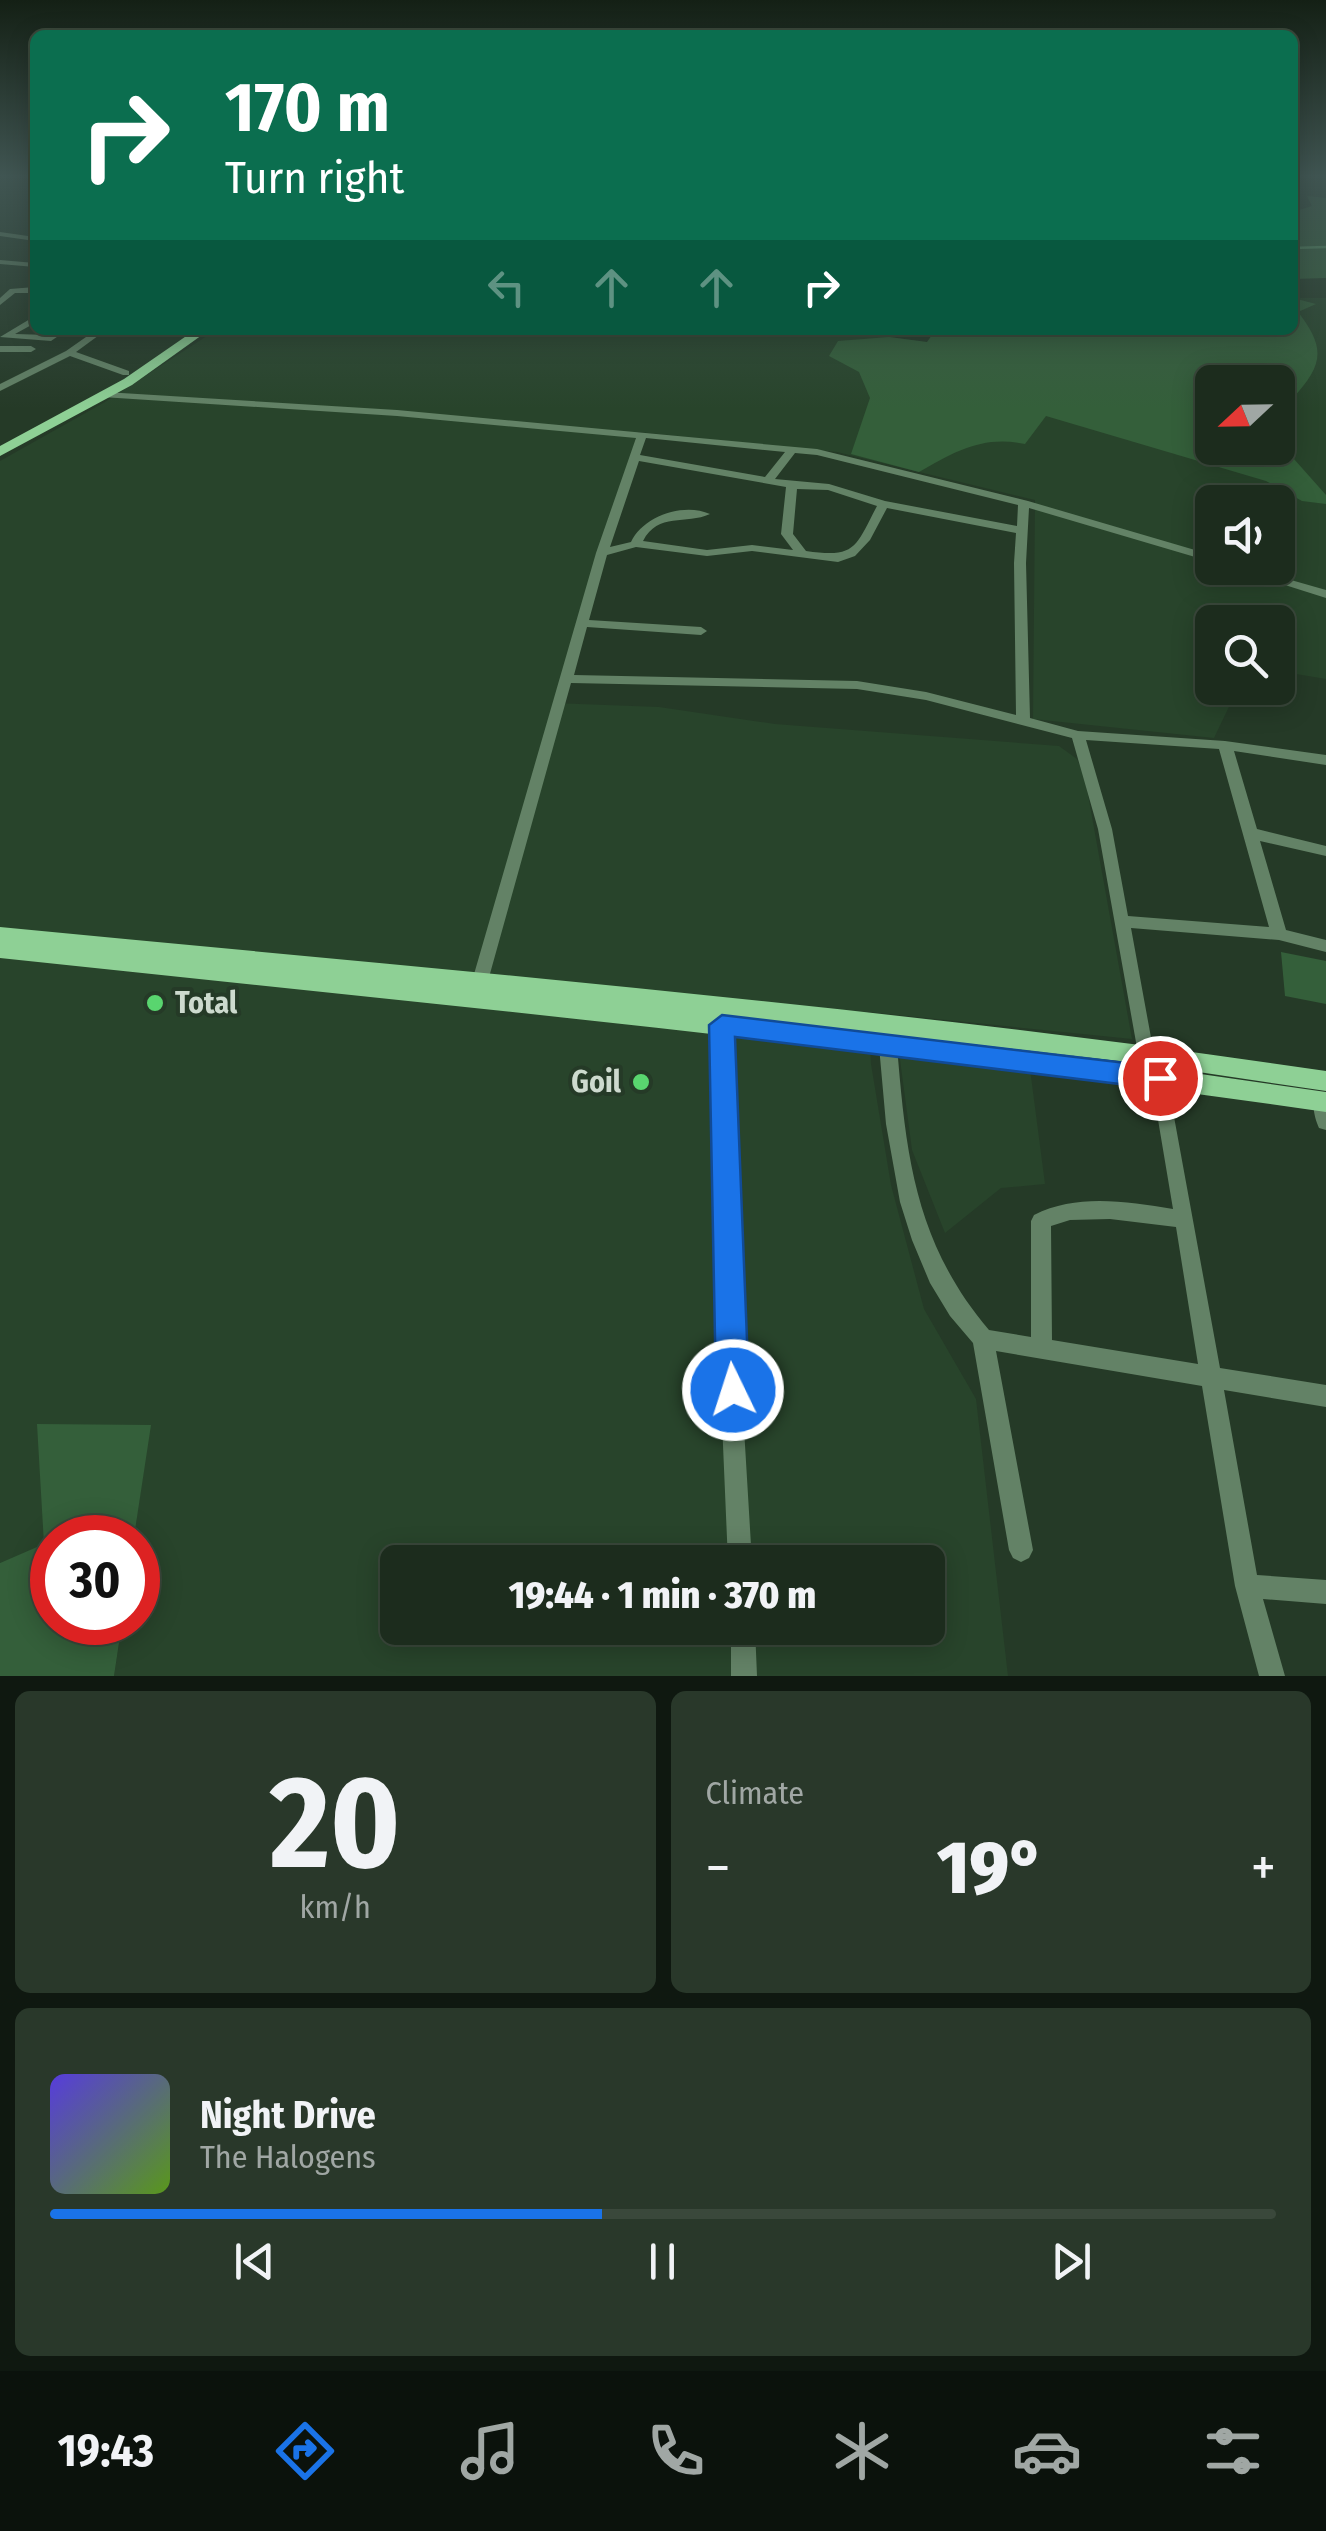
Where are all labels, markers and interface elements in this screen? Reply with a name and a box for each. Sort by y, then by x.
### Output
text: 170 m [225,66,390,150]
icon: right [60,70,190,200]
text: Turn right [225,151,404,205]
icon: left [479,260,534,315]
icon: ahead [584,260,639,315]
icon: ahead [689,260,744,315]
icon: right [794,260,849,315]
north arrow [1195,365,1295,465]
map controls [1195,365,1295,705]
button: sound [1195,485,1295,585]
button: search [1195,605,1295,705]
place label: Total [175,985,238,1021]
marker: Total [144,992,166,1014]
pin [1118,1036,1203,1121]
icon: arrive [1133,1051,1188,1106]
place label: Goil [571,1064,622,1100]
marker: Goil [630,1071,652,1093]
position arrow [681,1338,785,1442]
speed limit sign: 30 [30,1515,160,1645]
text: 19:44 · 1 min · 370 m [509,1572,816,1618]
text: 20 [270,1745,401,1901]
text: Climate [706,1774,804,1812]
text: 19° [937,1823,1044,1913]
text: − [706,1835,730,1901]
text: + [1251,1835,1276,1901]
text: km/h [300,1888,371,1926]
text: Night Drive [200,2092,376,2138]
text: The Halogens [200,2138,376,2176]
icon: previous [227,2234,282,2289]
icon: pause [635,2234,690,2289]
icon: next [1044,2234,1099,2289]
icon: directions [270,2416,340,2486]
icon: music [455,2416,525,2486]
icon: phone [641,2416,711,2486]
icon: climate [827,2416,897,2486]
icon: car [1012,2416,1082,2486]
icon: filters [1198,2416,1268,2486]
text: 19:43 [58,2424,154,2478]

